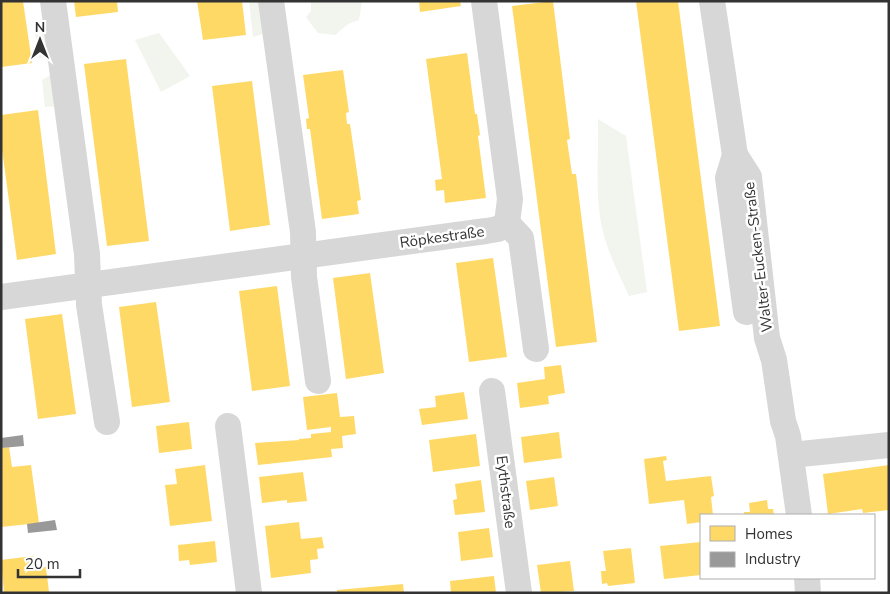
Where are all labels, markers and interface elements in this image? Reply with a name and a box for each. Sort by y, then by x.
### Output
north arrow [15,15,65,65]
text: N [35,18,45,37]
street label: Walter-Eucken-Straße [739,181,777,333]
street label: Röpkestraße [398,221,486,253]
street label: Eythstraße [492,455,520,530]
legend [700,514,875,579]
text: Homes [745,524,793,544]
scale bar [18,546,80,578]
text: Industry [745,549,801,569]
text: 20 m [25,554,60,574]

